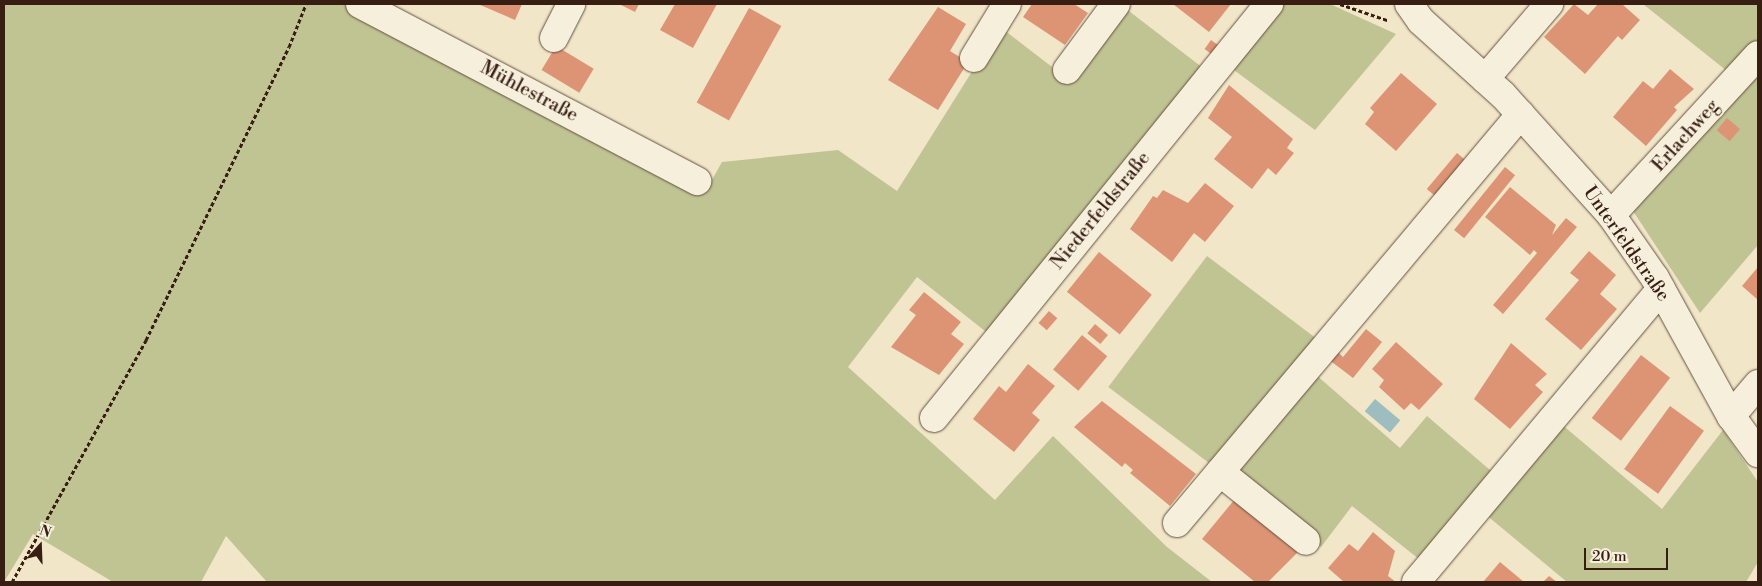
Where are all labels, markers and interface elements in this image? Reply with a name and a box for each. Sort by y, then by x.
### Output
street label: Mühlestraße [476,57,582,127]
street label: Erlachweg [1648,95,1724,177]
street label: Niederfeldstraße [1047,148,1155,274]
street label: Unterfeldstraße [1578,182,1674,306]
north arrow [15,521,65,571]
text: N [37,522,53,542]
scale bar [1587,538,1671,570]
text: 20 m [1592,547,1627,566]

